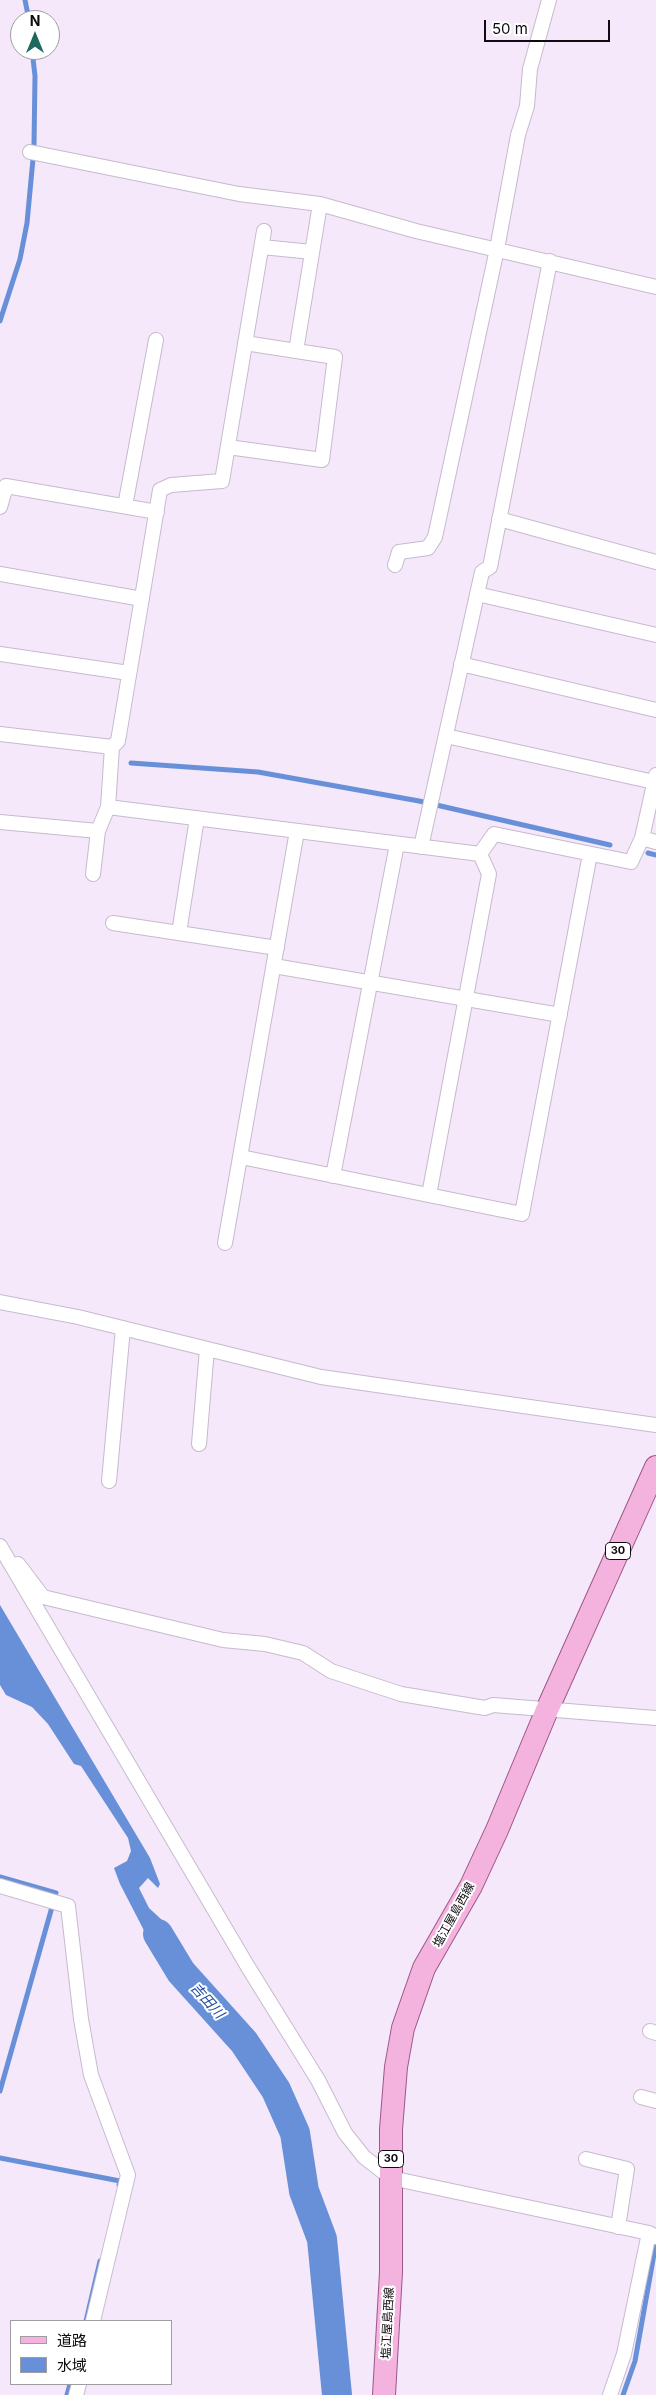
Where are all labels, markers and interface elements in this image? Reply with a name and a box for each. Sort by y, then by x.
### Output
north arrow [10,10,60,60]
scale bar [486,10,612,42]
text: N [30,12,40,29]
text: 50 m [492,19,528,38]
road number: 30 [606,1542,630,1560]
street label: 塩江屋島西線 [430,1880,478,1950]
water label: 吉田川 [187,1980,227,2022]
road number: 30 [378,2150,404,2168]
street label: 塩江屋島西線 [379,2287,397,2359]
legend [10,2320,172,2385]
text: 道路 [57,2331,87,2350]
text: 水域 [57,2356,87,2375]

